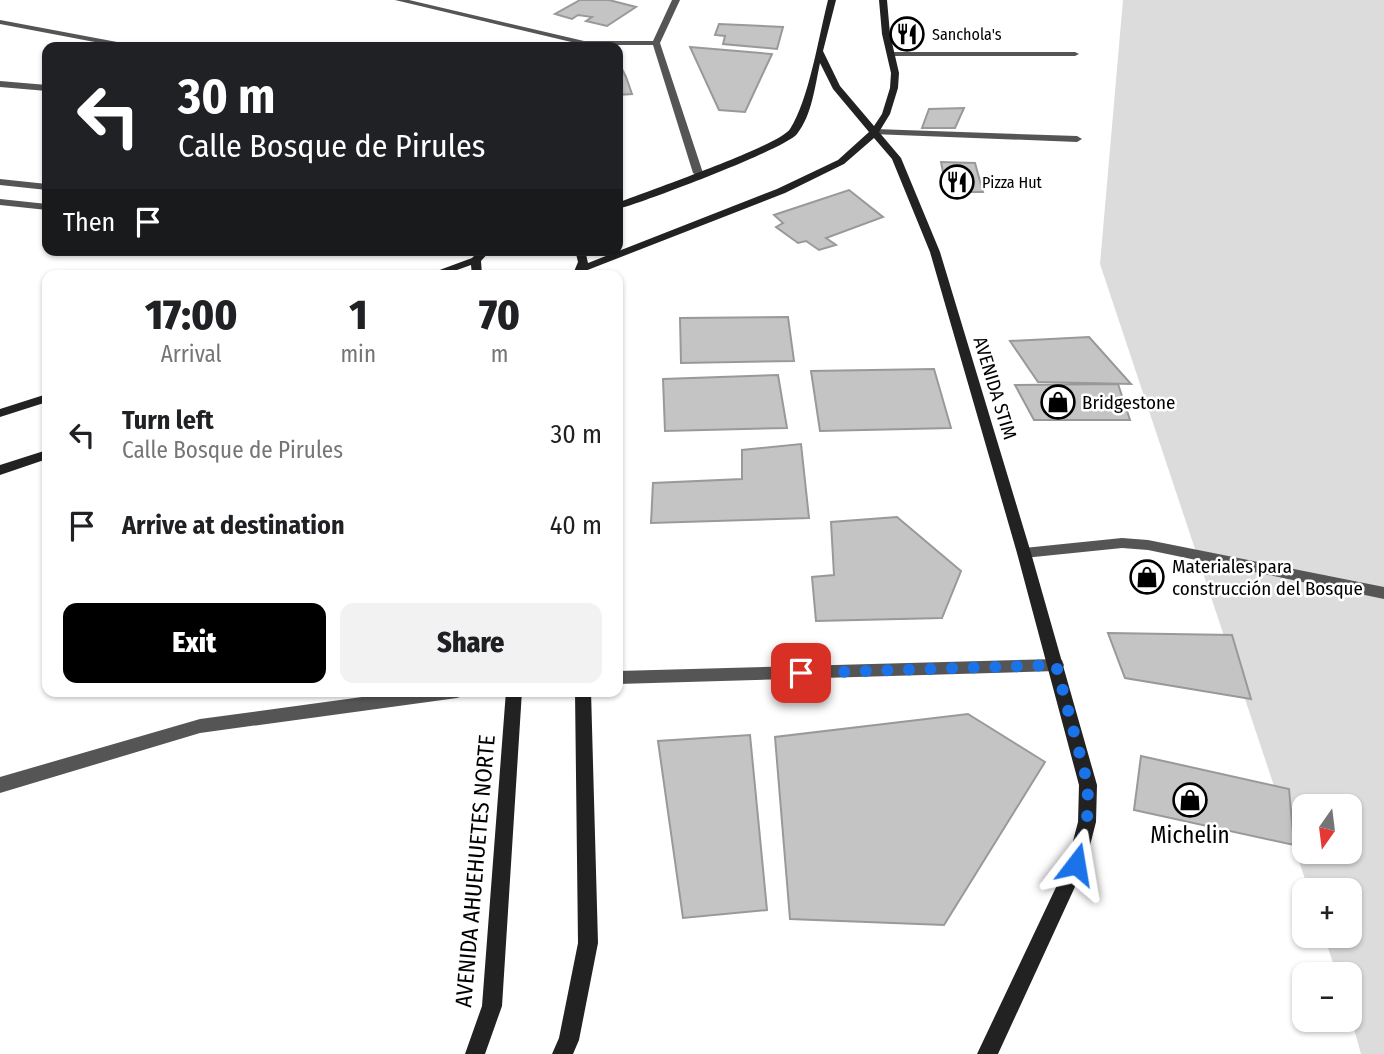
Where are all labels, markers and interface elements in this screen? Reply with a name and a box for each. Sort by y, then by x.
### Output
restaurant icon: Sanchola's [888,15,926,53]
place label: Sanchola's [932,25,1002,44]
text: 30 m [178,67,276,126]
icon: left [63,70,154,161]
text: Calle Bosque de Pirules [178,127,486,165]
restaurant icon: Pizza Hut [938,163,976,201]
place label: Pizza Hut [982,173,1043,192]
icon: arrive [129,203,167,241]
text: Then [63,207,115,238]
text: 17:00 [145,290,238,340]
text: 1 [349,290,367,340]
text: 70 [479,290,520,340]
street label: AVENIDA STIM [968,334,1022,442]
text: Arrival [161,340,222,368]
text: min [340,340,376,368]
text: m [491,340,508,368]
shop icon: Bridgestone [1039,383,1077,421]
place label: Bridgestone [1082,391,1175,414]
text: Turn left [122,405,214,436]
icon: left [63,416,101,454]
text: 30 m [551,419,602,450]
text: Calle Bosque de Pirules [122,436,343,464]
icon: arrive [63,507,101,545]
text: Arrive at destination [122,510,345,541]
text: 40 m [550,510,602,541]
place label: Materiales para construcción del Bosque [1172,555,1363,600]
shop icon: Materiales para construcción del Bosque [1128,558,1166,596]
button: Exit [63,603,326,683]
button: Share [340,603,602,683]
pin [771,643,831,703]
icon: arrive [782,654,820,692]
street label: AVENIDA AHUEHUETES NORTE [449,734,501,1008]
shop icon: Michelin [1171,781,1209,819]
north arrow [1292,794,1362,864]
map controls [1292,794,1362,1032]
place label: Michelin [1150,821,1230,849]
position arrow [1039,827,1113,901]
button: + [1292,878,1362,948]
button: − [1292,962,1362,1032]

